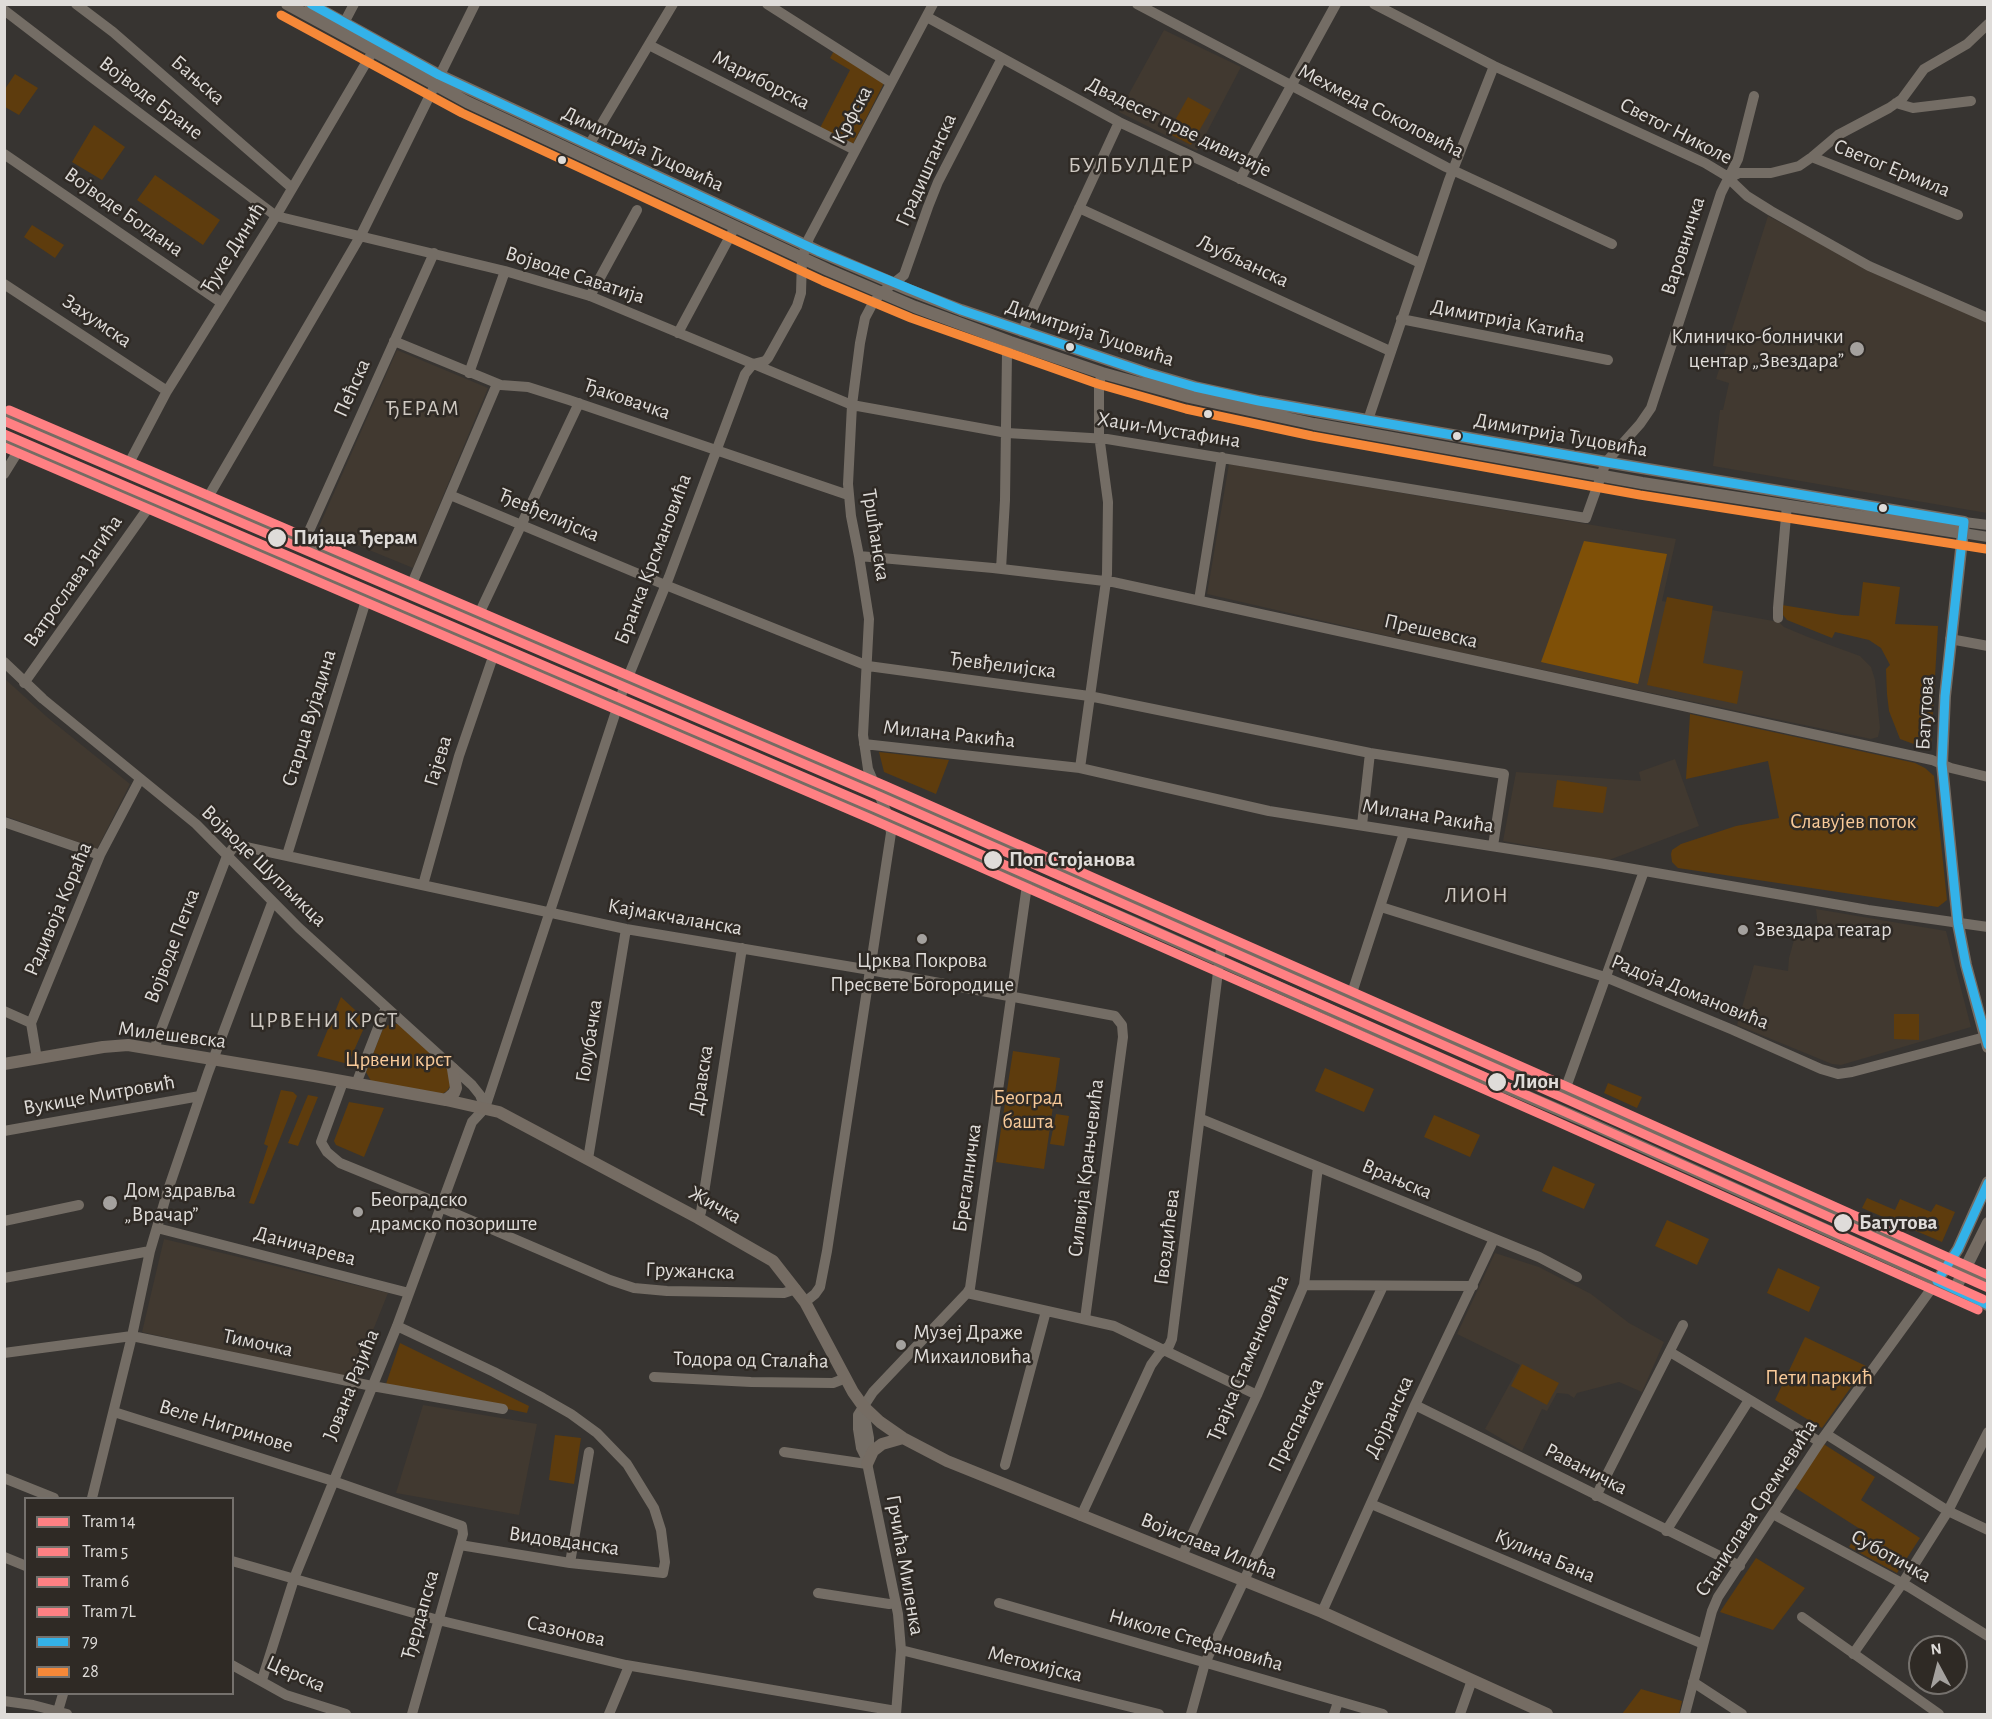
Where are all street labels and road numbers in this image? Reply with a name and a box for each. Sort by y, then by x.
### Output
street label: Мариборска [708,45,814,115]
street label: Бањска [166,50,230,110]
street label: Војводе Бране [94,51,208,145]
street label: Мехмеда Соколовића [1294,58,1468,164]
street label: Двадесет прве дивизије [1082,71,1276,183]
street label: Крфска [826,82,878,148]
street label: Светог Николе [1615,92,1737,170]
street label: Димитрија Туцовића [558,100,728,198]
street label: Градиштанска [890,110,962,230]
street label: Светог Ермила [1830,133,1954,203]
street label: Војводе Богдана [59,162,189,262]
street label: Варовничка [1655,194,1711,298]
street label: Ђуке Динић [195,198,271,298]
street label: Љубљанска [1193,229,1293,293]
street label: Војводе Саватија [502,241,648,309]
street label: Захумска [57,289,137,353]
street label: Димитрија Туцовића [1002,294,1178,372]
street label: Димитрија Катића [1429,294,1587,348]
street label: Пећска [328,355,376,421]
street label: Ђаковачка [580,372,674,426]
street label: Хаџи-Мустафина [1096,406,1242,454]
street label: Димитрија Туцовића [1472,407,1650,463]
street label: Бранка Крсмановића [609,470,697,648]
street label: Ђевђелијска [495,482,603,548]
street label: Тршћанска [856,487,896,583]
street label: Ватрослава Јагића [18,510,128,652]
street label: Прешевска [1382,608,1480,654]
street label: Ђевђелијска [948,646,1058,684]
street label: Старца Вујадина [276,647,342,789]
street label: Батутова [1910,675,1940,751]
street label: Милана Ракића [882,715,1016,753]
street label: Гајева [418,733,458,789]
street label: Милана Ракића [1360,793,1496,839]
street label: Војводе Шупљикца [196,800,332,932]
street label: Радивоја Кораћа [18,838,98,980]
street label: Војводе Петка [139,885,205,1007]
street label: Кајмакчаланска [606,893,744,941]
street label: Радоја Домановића [1607,949,1773,1035]
street label: Голубачка [570,998,608,1084]
street label: Милешевска [116,1016,228,1054]
street label: Дравска [683,1043,719,1117]
street label: Вукице Митровић [21,1069,177,1121]
street label: Силвија Крањчевића [1063,1078,1109,1258]
street label: Брегалничка [947,1122,987,1234]
street label: Врањска [1358,1153,1436,1205]
street label: Жичка [684,1180,746,1230]
street label: Гвоздићева [1149,1187,1185,1287]
street label: Даничарева [251,1220,359,1272]
street label: Гружанска [645,1257,735,1285]
street label: Трајка Стаменковића [1201,1271,1295,1445]
street label: Тимочка [221,1323,295,1363]
street label: Јована Рајића [317,1325,385,1445]
street label: Тодора од Сталаћа [673,1346,829,1374]
street label: Дојранска [1359,1372,1419,1462]
street label: Преспанска [1262,1374,1330,1476]
street label: Веле Нигринове [156,1394,296,1458]
street label: Станислава Сремчевића [1689,1415,1823,1601]
street label: Раваничка [1540,1437,1632,1501]
street label: Грчића Миленка [880,1493,930,1637]
street label: Војислава Илића [1137,1507,1281,1585]
street label: Видовданска [507,1521,621,1561]
street label: Кулина Бана [1491,1523,1599,1589]
street label: Суботичка [1846,1524,1936,1588]
street label: Ђердапска [395,1567,445,1663]
street label: Николе Стефановића [1106,1603,1286,1677]
street label: Сазонова [524,1610,608,1652]
street label: Метохијска [985,1640,1085,1688]
street label: Церска [263,1650,329,1698]

